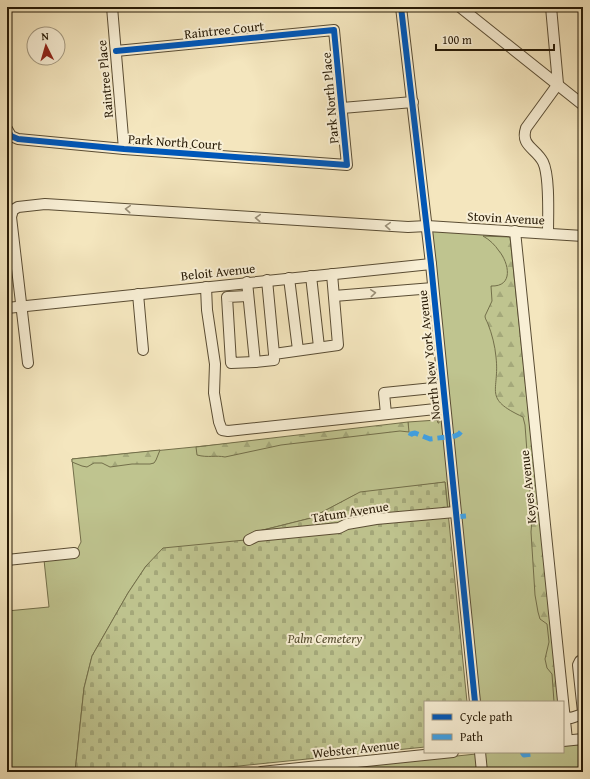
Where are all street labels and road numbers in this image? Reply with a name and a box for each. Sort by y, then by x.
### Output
street label: Raintree Court [183,16,265,44]
street label: Raintree Place [92,39,118,119]
street label: Park North Place [317,51,343,145]
street label: Park North Court [128,129,223,155]
street label: Stovin Avenue [467,206,545,230]
street label: Beloit Avenue [180,259,256,285]
street label: North New York Avenue [413,289,445,421]
street label: Keyes Avenue [515,449,541,525]
street label: Tatum Avenue [310,497,390,527]
street label: Webster Avenue [312,735,400,763]

